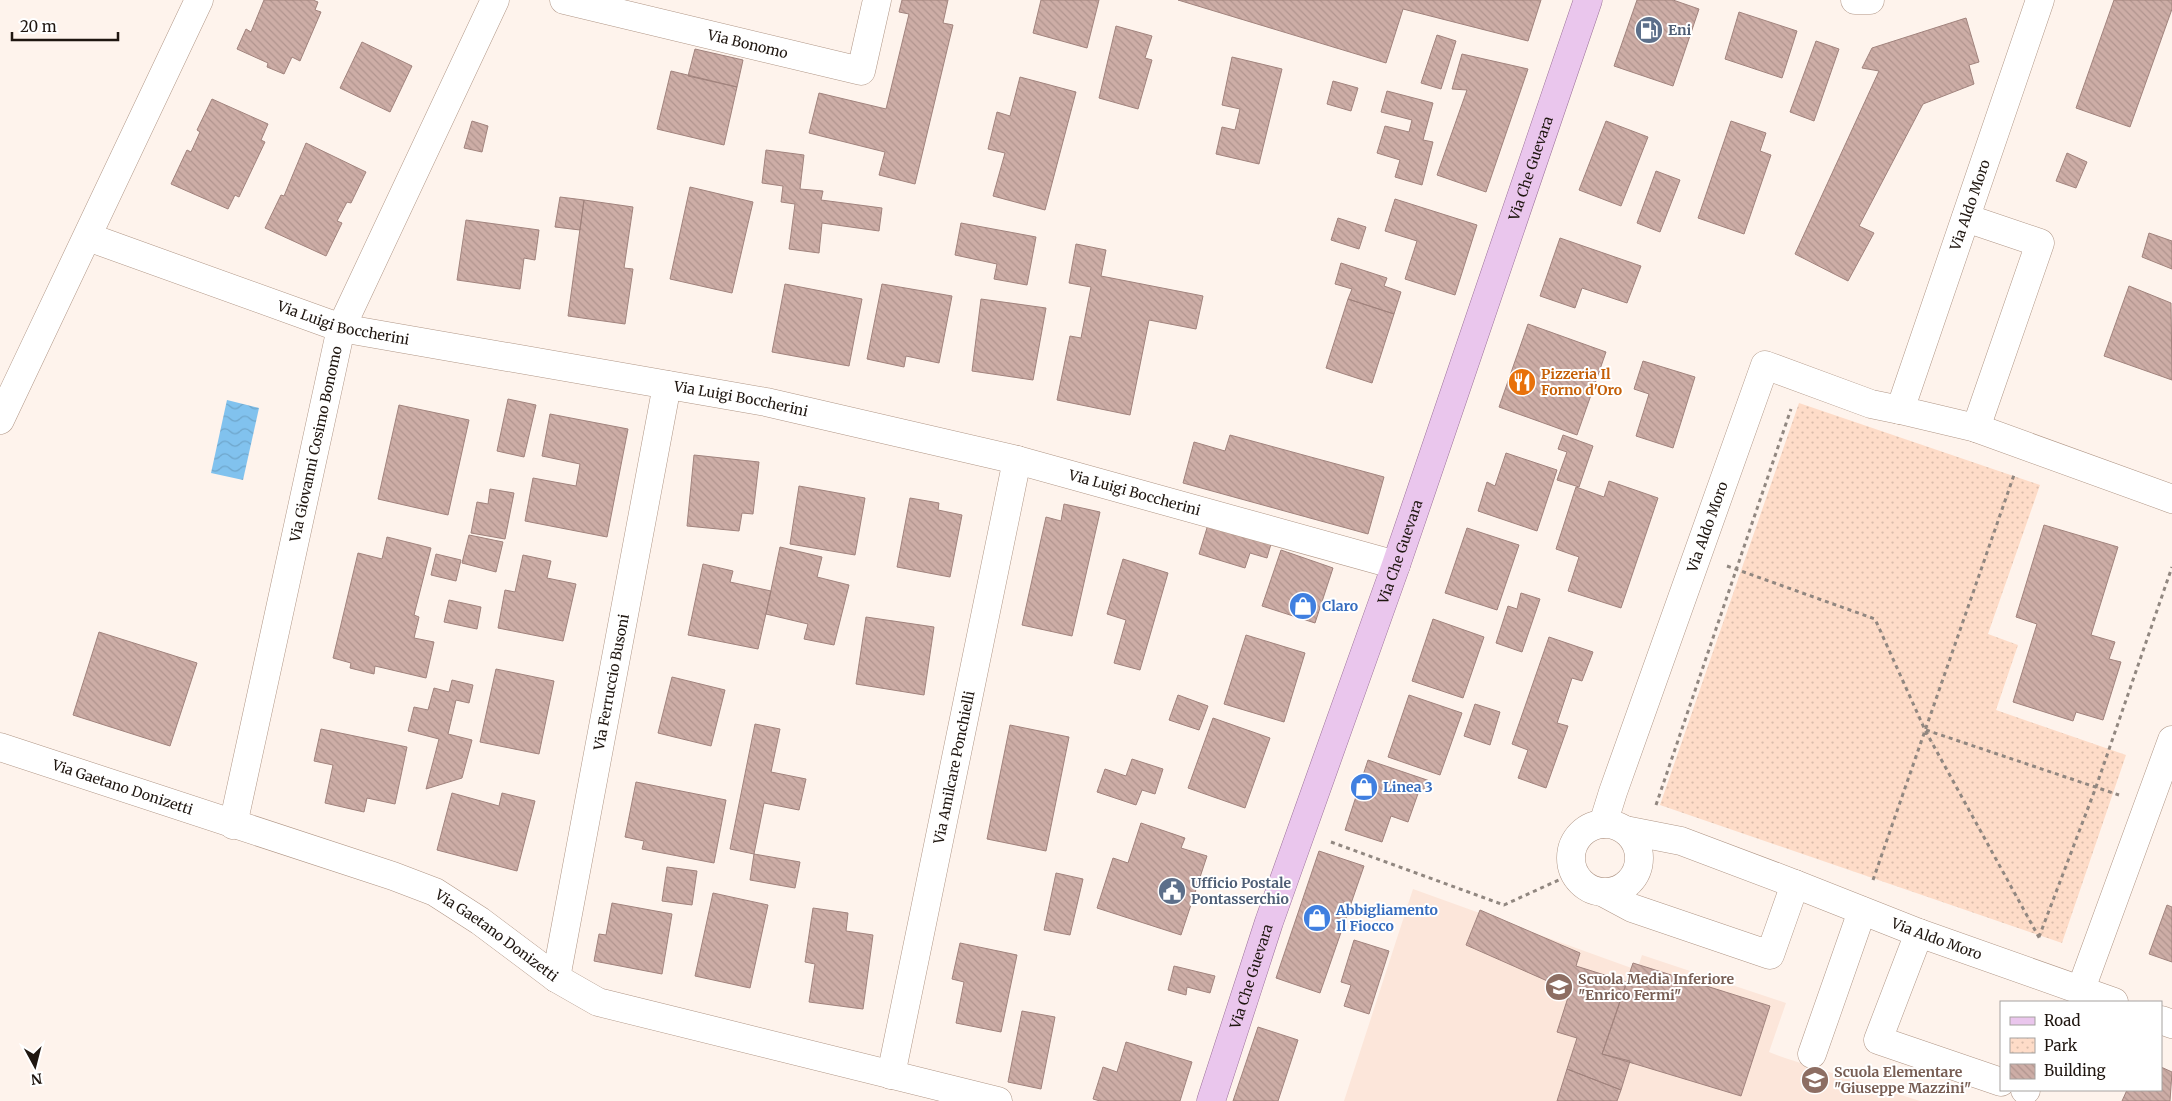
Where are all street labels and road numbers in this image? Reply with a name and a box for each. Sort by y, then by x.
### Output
street label: Via Bonomo [705,25,790,62]
street label: Via Che Guevara [1504,113,1557,224]
street label: Via Aldo Moro [1946,157,1994,254]
street label: Via Luigi Boccherini [274,297,411,349]
street label: Via Giovanni Cosimo Bonomo [286,344,346,545]
street label: Via Luigi Boccherini [672,377,810,421]
street label: Via Luigi Boccherini [1066,465,1203,520]
street label: Via Aldo Moro [1683,479,1732,576]
street label: Via Che Guevara [1374,497,1427,607]
street label: Via Ferruccio Busoni [590,612,633,753]
street label: Via Amilcare Ponchielli [929,689,979,846]
street label: Via Gaetano Donizetti [49,755,196,819]
street label: Via Gaetano Donizetti [431,885,562,986]
street label: Via Aldo Moro [1888,914,1984,964]
street label: Via Che Guevara [1226,921,1277,1032]

